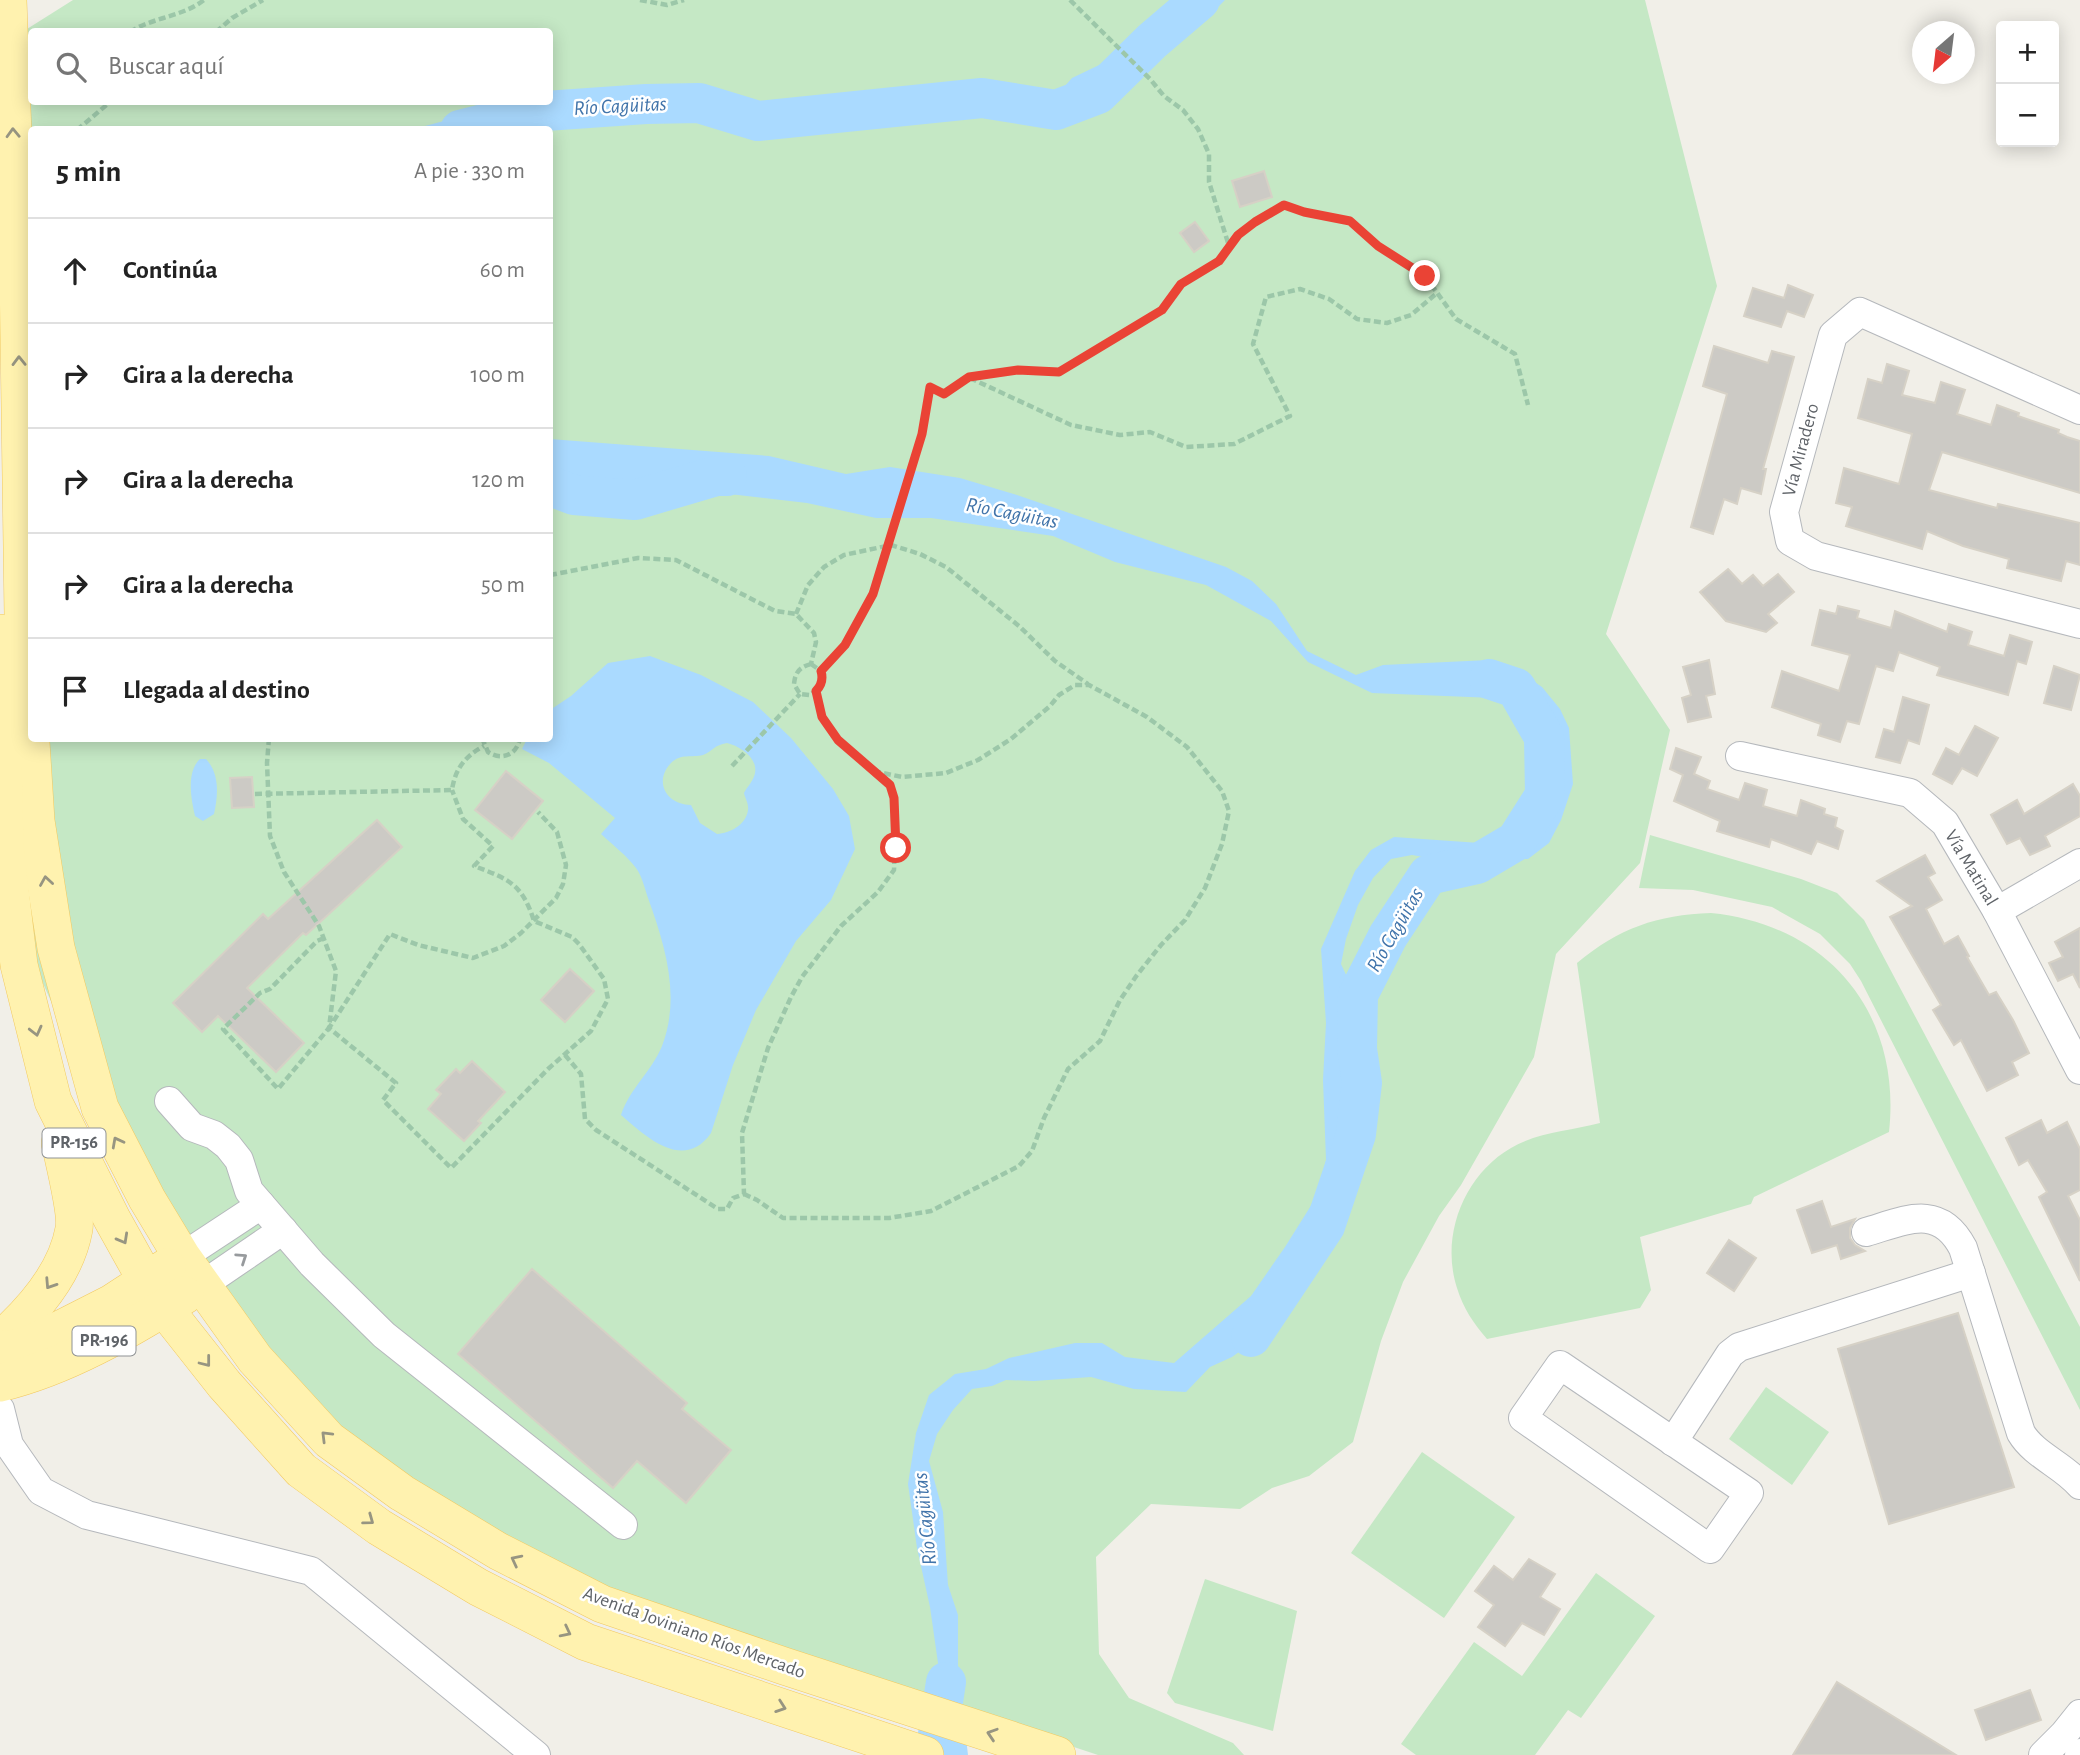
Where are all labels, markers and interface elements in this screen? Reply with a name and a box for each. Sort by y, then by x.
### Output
north arrow [1912,21,1975,84]
map controls [1996,21,2059,147]
button: + [1996,21,2059,84]
search box [28,28,553,105]
icon: search [52,48,90,86]
text: Buscar aquí [108,53,224,79]
button: − [1996,84,2059,147]
water label: Río Cagüitas [573,93,667,119]
one-way arrow [5,128,20,139]
text: 5 min [56,157,121,187]
text: A pie · 330 m [414,160,525,183]
icon: ahead [56,252,94,290]
text: Continúa [123,257,218,283]
text: 60 m [480,259,525,282]
route end [1409,260,1440,291]
one-way arrow [11,355,27,365]
icon: right [56,357,94,395]
text: Gira a la derecha [123,362,294,388]
text: 100 m [471,364,525,387]
street label: Vía Miradero [1779,401,1823,499]
icon: right [56,462,94,500]
text: Gira a la derecha [123,467,294,493]
text: 120 m [472,469,525,492]
water label: Río Cagüitas [964,494,1060,532]
icon: right [56,567,94,605]
text: Gira a la derecha [123,572,294,598]
text: 50 m [481,574,525,597]
icon: arrive [56,672,94,710]
text: Llegada al destino [123,677,310,703]
street label: Vía Matinal [1941,827,2001,909]
route start [880,832,911,863]
one-way arrow [39,875,54,887]
water label: Río Cagüitas [1363,884,1428,976]
one-way arrow [27,1025,42,1037]
road number: PR-156 [42,1128,106,1158]
one-way arrow [112,1137,126,1149]
one-way arrow [115,1232,128,1245]
one-way arrow [234,1254,247,1266]
one-way arrow [45,1277,58,1290]
road number: PR-196 [72,1326,136,1356]
one-way arrow [198,1354,211,1367]
one-way arrow [321,1431,334,1444]
water label: Río Cagüitas [910,1471,940,1566]
one-way arrow [361,1511,373,1524]
one-way arrow [511,1555,523,1569]
street label: Avenida Joviniano Ríos Mercado [580,1584,808,1682]
one-way arrow [559,1623,571,1637]
one-way arrow [774,1699,786,1714]
one-way arrow [987,1728,999,1742]

